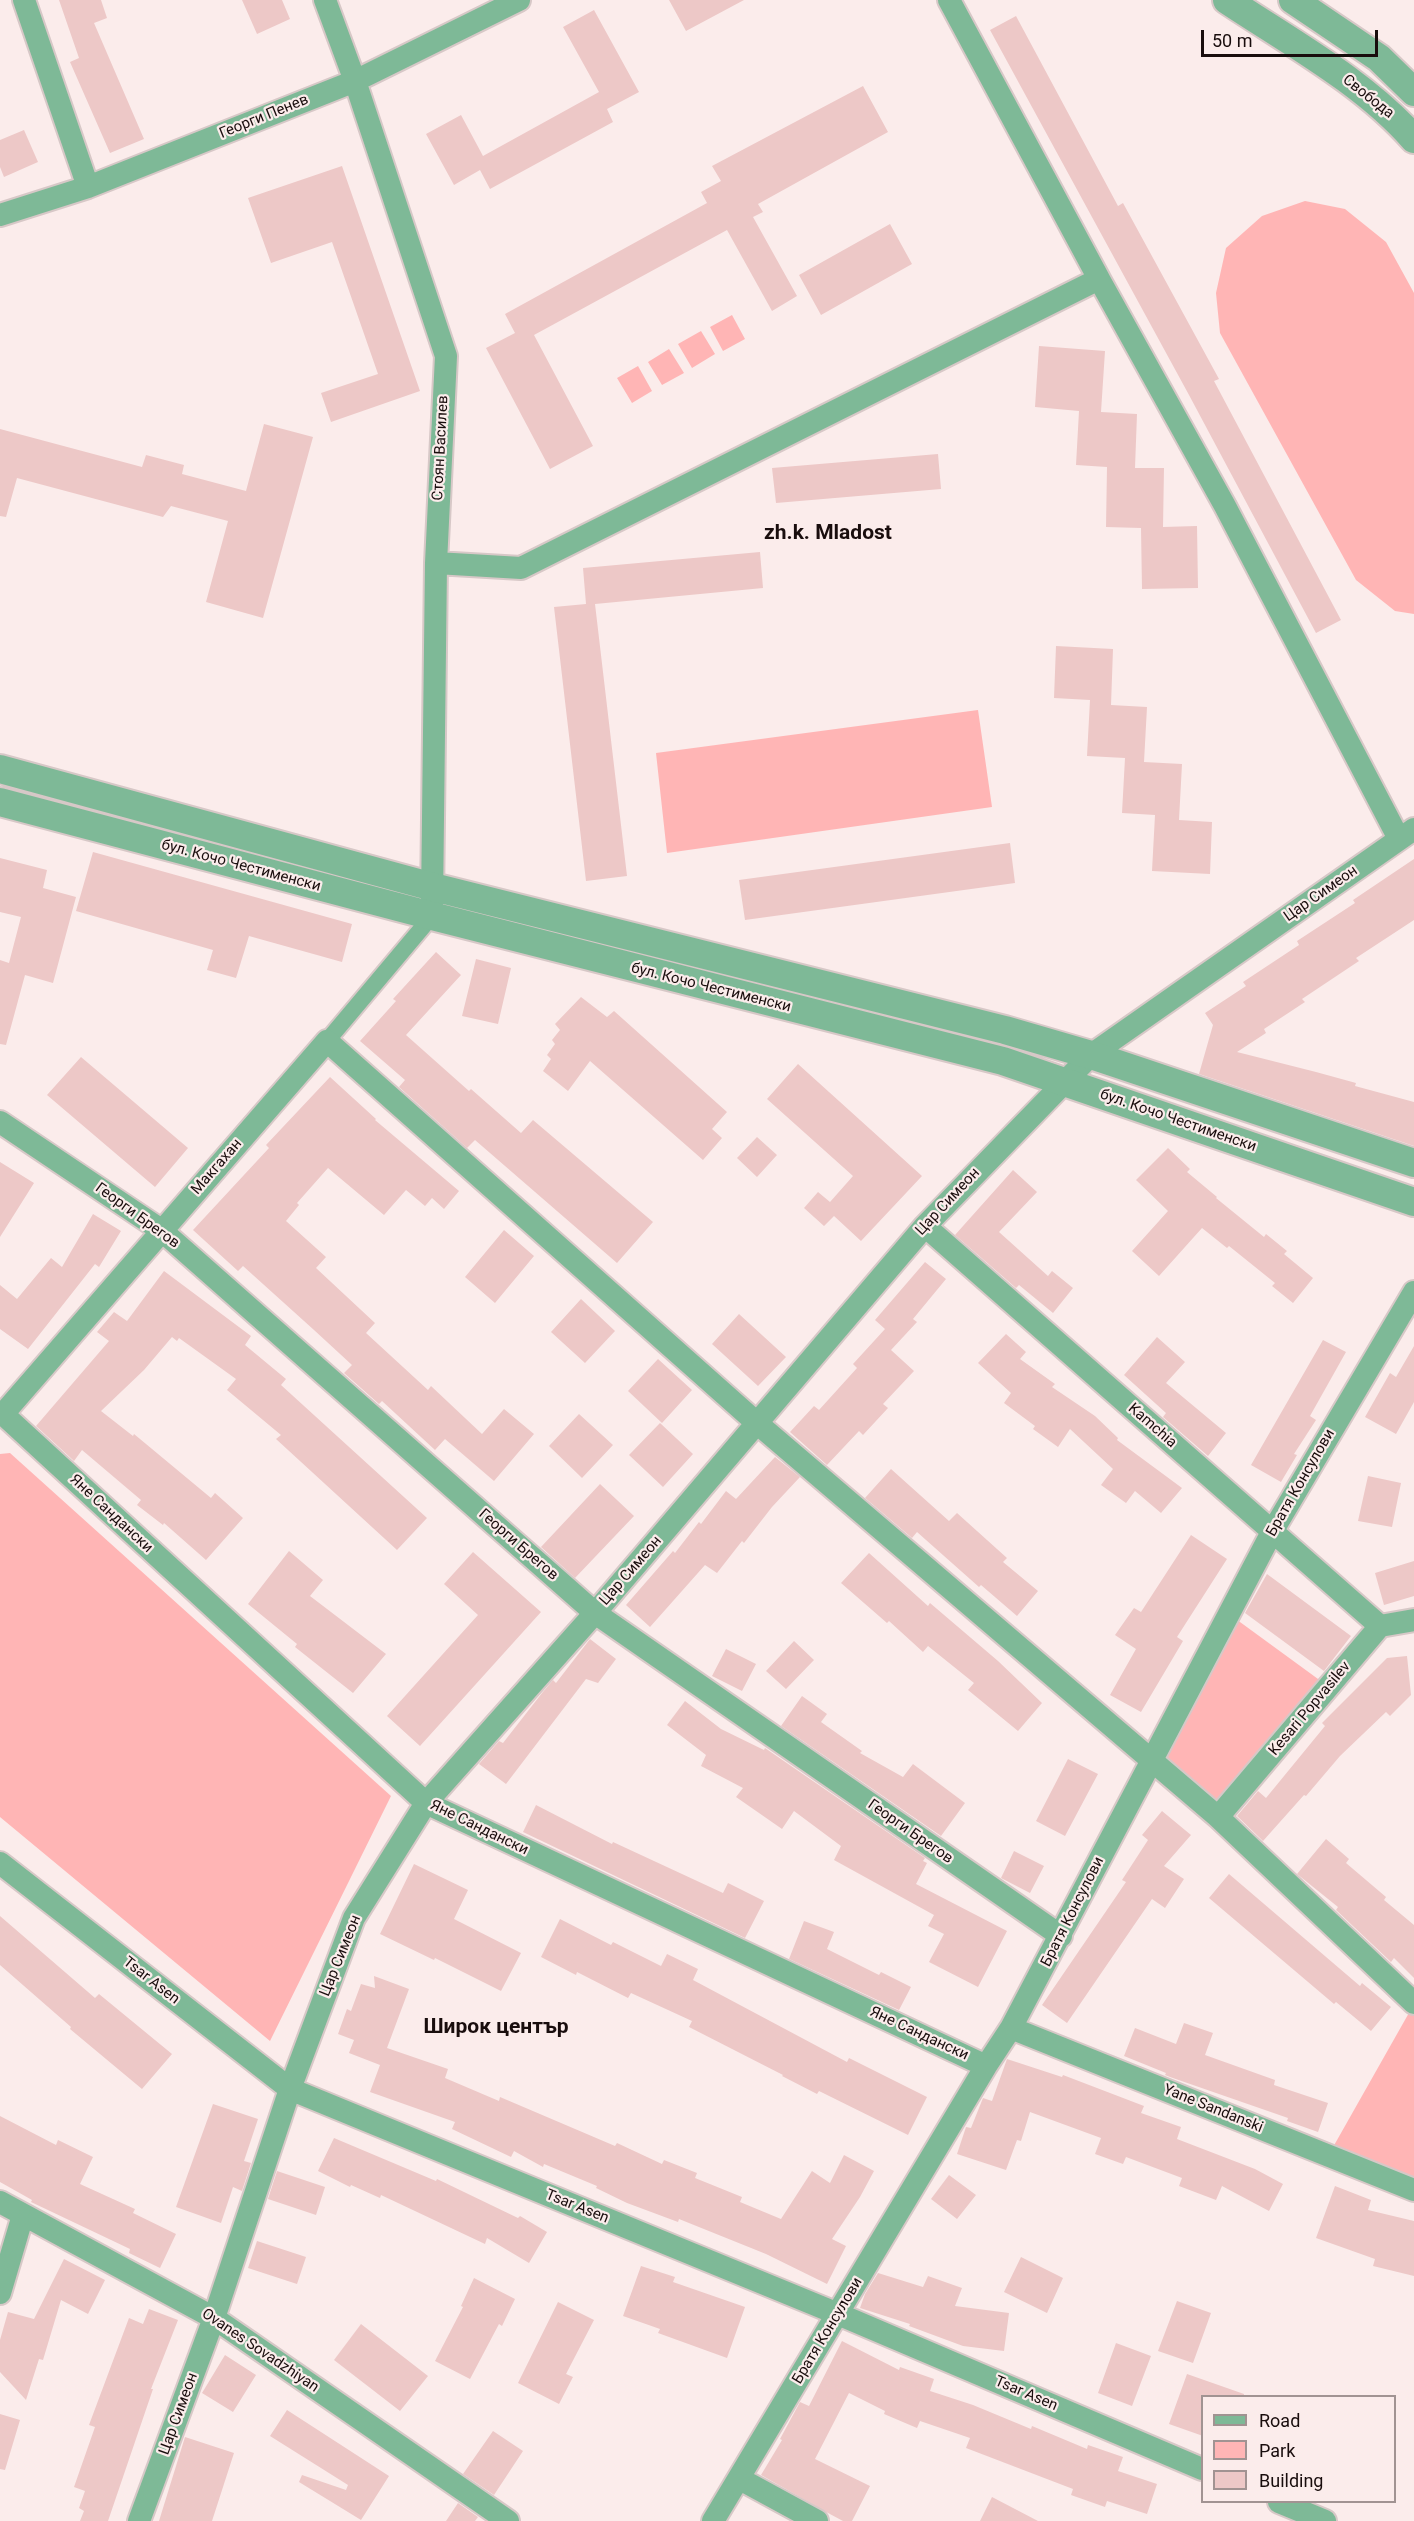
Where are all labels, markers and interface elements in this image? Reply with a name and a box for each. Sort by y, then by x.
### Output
scale bar [1204,18,1381,56]
text: 50 m [1212,30,1252,51]
street label: Свобода [1339,71,1397,123]
street label: Георги Пенев [217,91,311,143]
street label: Стоян Василев [429,395,453,501]
district label: zh.k. Mladost [764,521,892,547]
street label: бул. Кочо Честименски [159,836,323,896]
street label: Цар Симеон [1281,862,1361,926]
street label: бул. Кочо Честименски [629,959,793,1017]
street label: бул. Кочо Честименски [1097,1086,1259,1156]
street label: Макгахан [188,1135,246,1199]
street label: Цар Симеон [912,1164,984,1240]
street label: Георги Брегов [91,1179,183,1253]
street label: Kamchia [1124,1400,1180,1452]
street label: Братя Консулови [1263,1426,1339,1540]
street label: Яне Сандански [66,1471,156,1557]
street label: Георги Брегов [474,1506,562,1584]
street label: Цар Симеон [596,1533,666,1609]
street label: Kesari Popvasilev [1265,1658,1355,1760]
street label: Яне Сандански [427,1796,531,1860]
street label: Георги Брегов [864,1796,956,1868]
street label: Братя Консулови [1038,1854,1108,1970]
street label: Цар Симеон [317,1913,365,1999]
street label: Tsar Asen [119,1953,183,2009]
street label: Яне Сандански [867,2003,971,2065]
district label: Широк център [423,2015,569,2041]
street label: Yane Sandanski [1161,2081,1265,2137]
street label: Tsar Asen [543,2186,611,2228]
street label: Братя Консулови [789,2275,867,2387]
street label: Ovanes Sovadzhiyan [198,2305,322,2397]
street label: Цар Симеон [156,2371,202,2457]
street label: Tsar Asen [992,2373,1060,2415]
legend [1201,2395,1396,2503]
text: Road [1259,2410,1300,2431]
text: Park [1259,2440,1295,2461]
text: Building [1259,2470,1323,2491]

